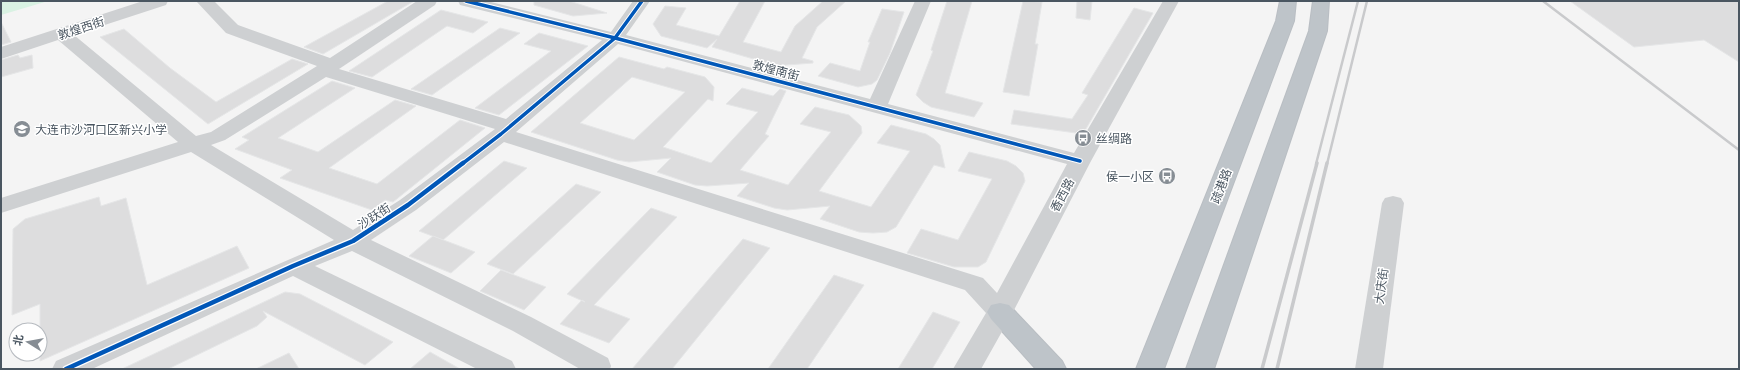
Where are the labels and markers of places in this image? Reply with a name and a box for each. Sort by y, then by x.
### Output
school or university icon: 大连市沙河口区新兴小学 [12,119,32,139]
place label: 大连市沙河口区新兴小学 [35,120,167,139]
bus stop icon: 丝绸路 [1073,128,1093,148]
place label: 丝绸路 [1096,129,1132,148]
bus stop icon: 侯一小区 [1157,166,1177,186]
place label: 侯一小区 [1106,167,1154,186]

